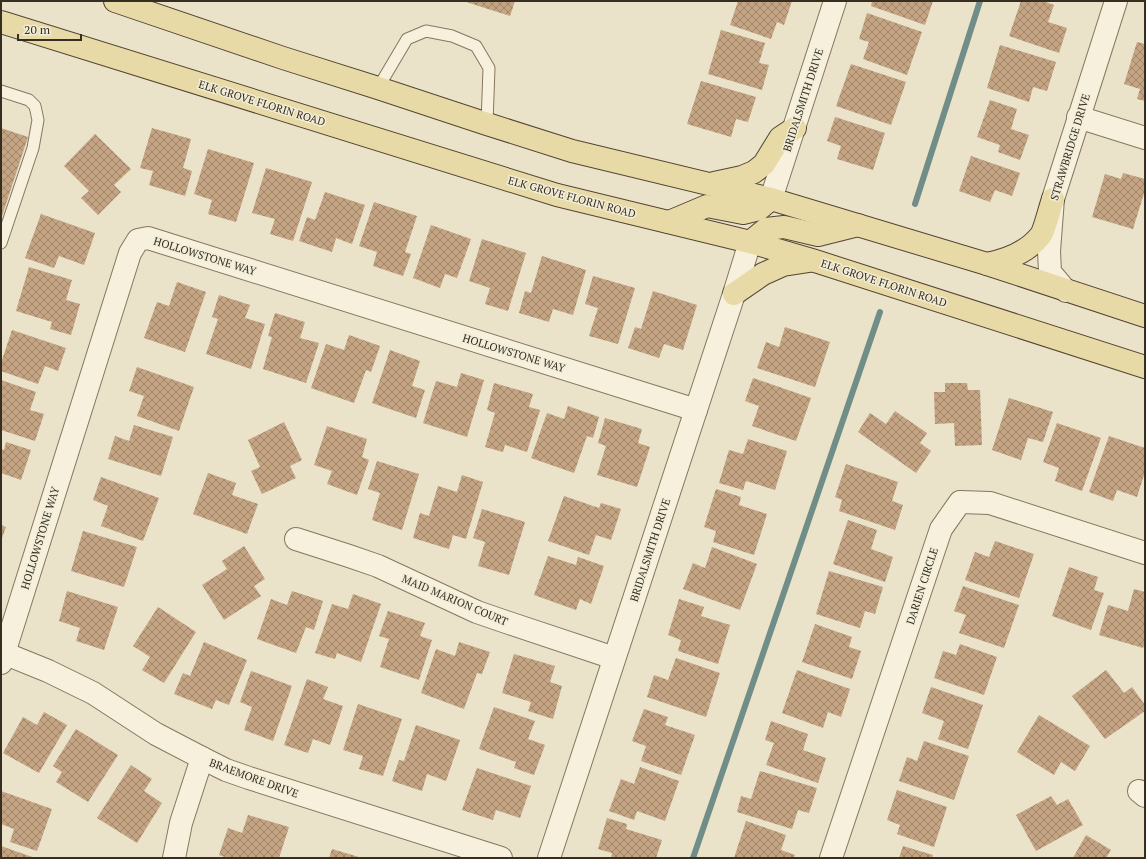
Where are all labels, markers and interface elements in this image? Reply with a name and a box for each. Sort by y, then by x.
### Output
scale bar [18,16,81,42]
text: 20 m [24,22,51,37]
street label: BRIDALSMITH DRIVE [780,47,826,153]
street label: ELK GROVE FLORIN ROAD [197,77,327,129]
street label: STRAWBRIDGE DRIVE [1047,92,1093,202]
street label: ELK GROVE FLORIN ROAD [507,173,638,221]
street label: HOLLOWSTONE WAY [152,234,259,279]
street label: ELK GROVE FLORIN ROAD [819,256,949,310]
street label: HOLLOWSTONE WAY [461,331,568,376]
street label: HOLLOWSTONE WAY [18,484,63,591]
street label: BRIDALSMITH DRIVE [627,497,673,603]
street label: DARIEN CIRCLE [903,546,941,626]
street label: MAID MARION COURT [400,571,510,629]
street label: BRAEMORE DRIVE [207,755,301,801]

